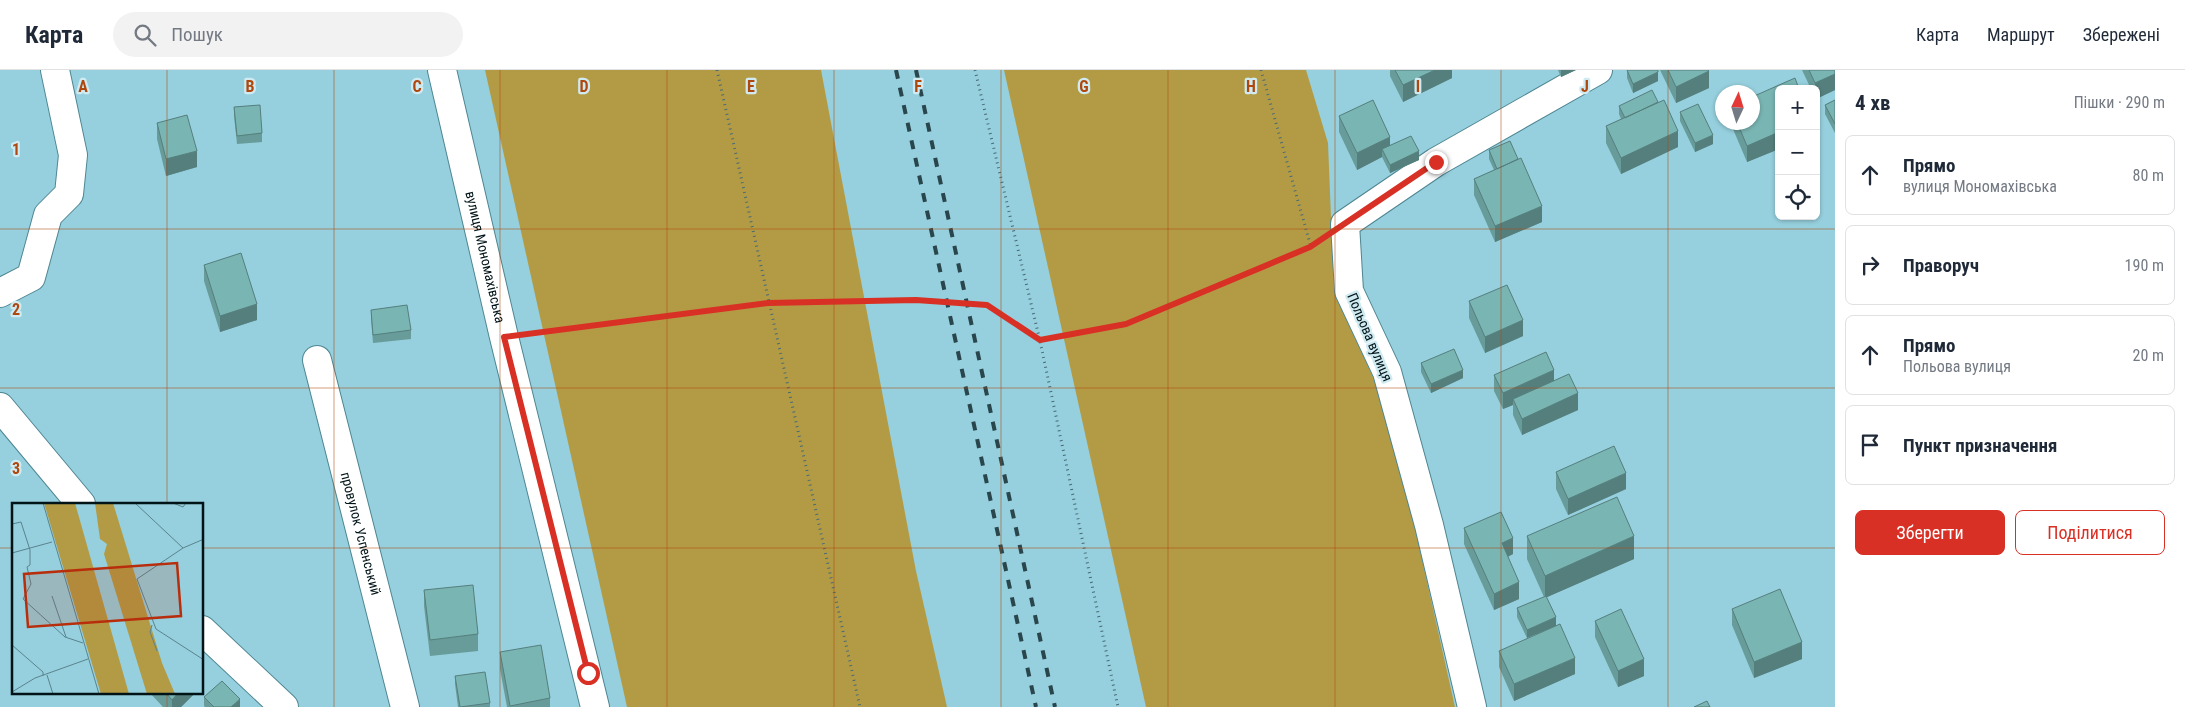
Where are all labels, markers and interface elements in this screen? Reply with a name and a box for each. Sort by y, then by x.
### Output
search box [113,12,463,57]
text: Карта [25,21,83,49]
icon: search [131,21,159,49]
text: Пошук [171,23,223,46]
text: Карта [1916,24,1959,45]
text: Маршрут [1987,24,2055,45]
text: Збережені [2083,24,2160,45]
text: A [78,77,88,96]
text: B [246,77,255,96]
text: C [412,77,422,96]
text: D [579,77,589,96]
text: E [747,77,755,96]
text: F [914,77,922,96]
text: G [1079,77,1089,96]
text: H [1246,77,1256,96]
text: I [1416,77,1420,96]
text: J [1581,77,1589,96]
north arrow [1715,85,1760,130]
map controls [1775,85,1820,220]
button: + [1775,85,1820,130]
text: 4 хв [1855,91,1890,115]
text: Пішки · 290 m [2074,93,2165,112]
button: − [1775,130,1820,175]
text: 1 [12,140,20,159]
route end [1425,151,1448,174]
text: Прямо [1903,154,1956,177]
icon: ahead [1856,161,1884,189]
text: 80 m [2132,166,2164,185]
button: locate [1775,175,1820,220]
text: вулиця Мономахівська [1903,177,2057,196]
street label: вулиця Мономахівська [462,190,508,325]
icon: right [1856,251,1884,279]
text: Праворуч [1903,254,1979,277]
text: 190 m [2125,256,2164,275]
street label: Польова вулиця [1344,290,1396,384]
text: 2 [12,300,20,319]
text: Прямо [1903,334,1956,357]
icon: ahead [1856,341,1884,369]
text: 20 m [2132,346,2164,365]
text: Польова вулиця [1903,357,2011,376]
icon: arrive [1856,431,1884,459]
text: Пункт призначення [1903,434,2057,457]
text: 3 [12,459,20,478]
street label: провулок Успенський [338,470,384,597]
inset map [12,503,204,694]
button: Зберегти [1855,510,2005,555]
button: Поділитися [2015,510,2165,555]
route start [577,662,600,685]

